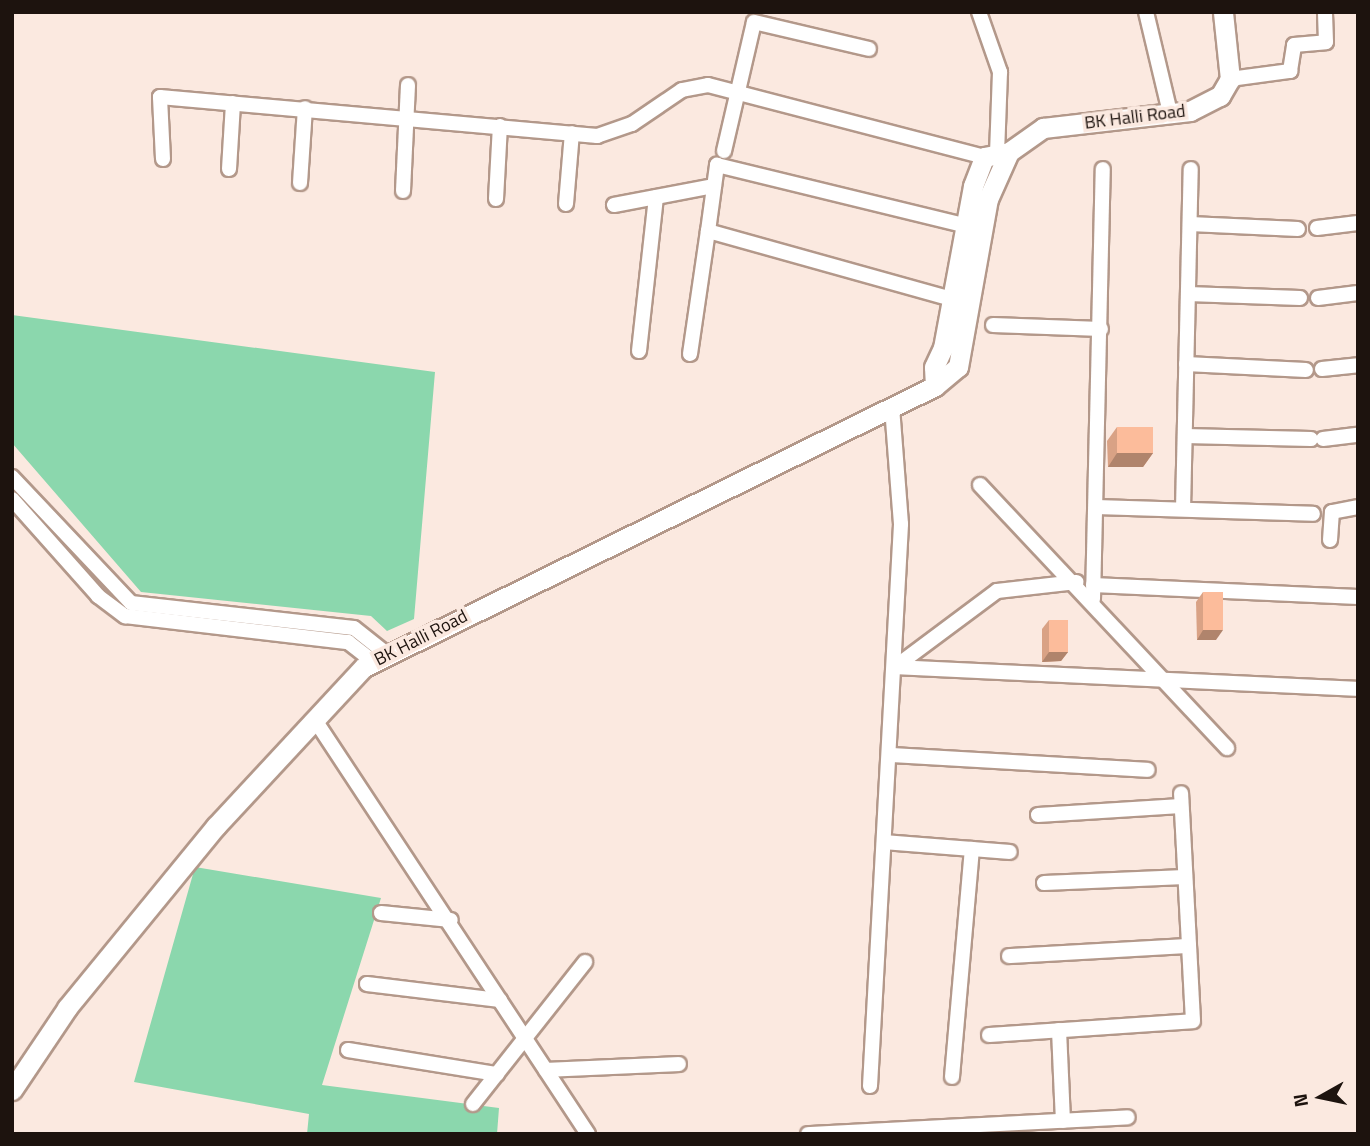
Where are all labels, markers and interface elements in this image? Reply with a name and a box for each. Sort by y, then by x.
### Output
street label: BK Halli Road [1083,100,1187,134]
street label: BK Halli Road [371,605,471,671]
north arrow [1286,1062,1356,1132]
text: N [1284,1092,1315,1109]

